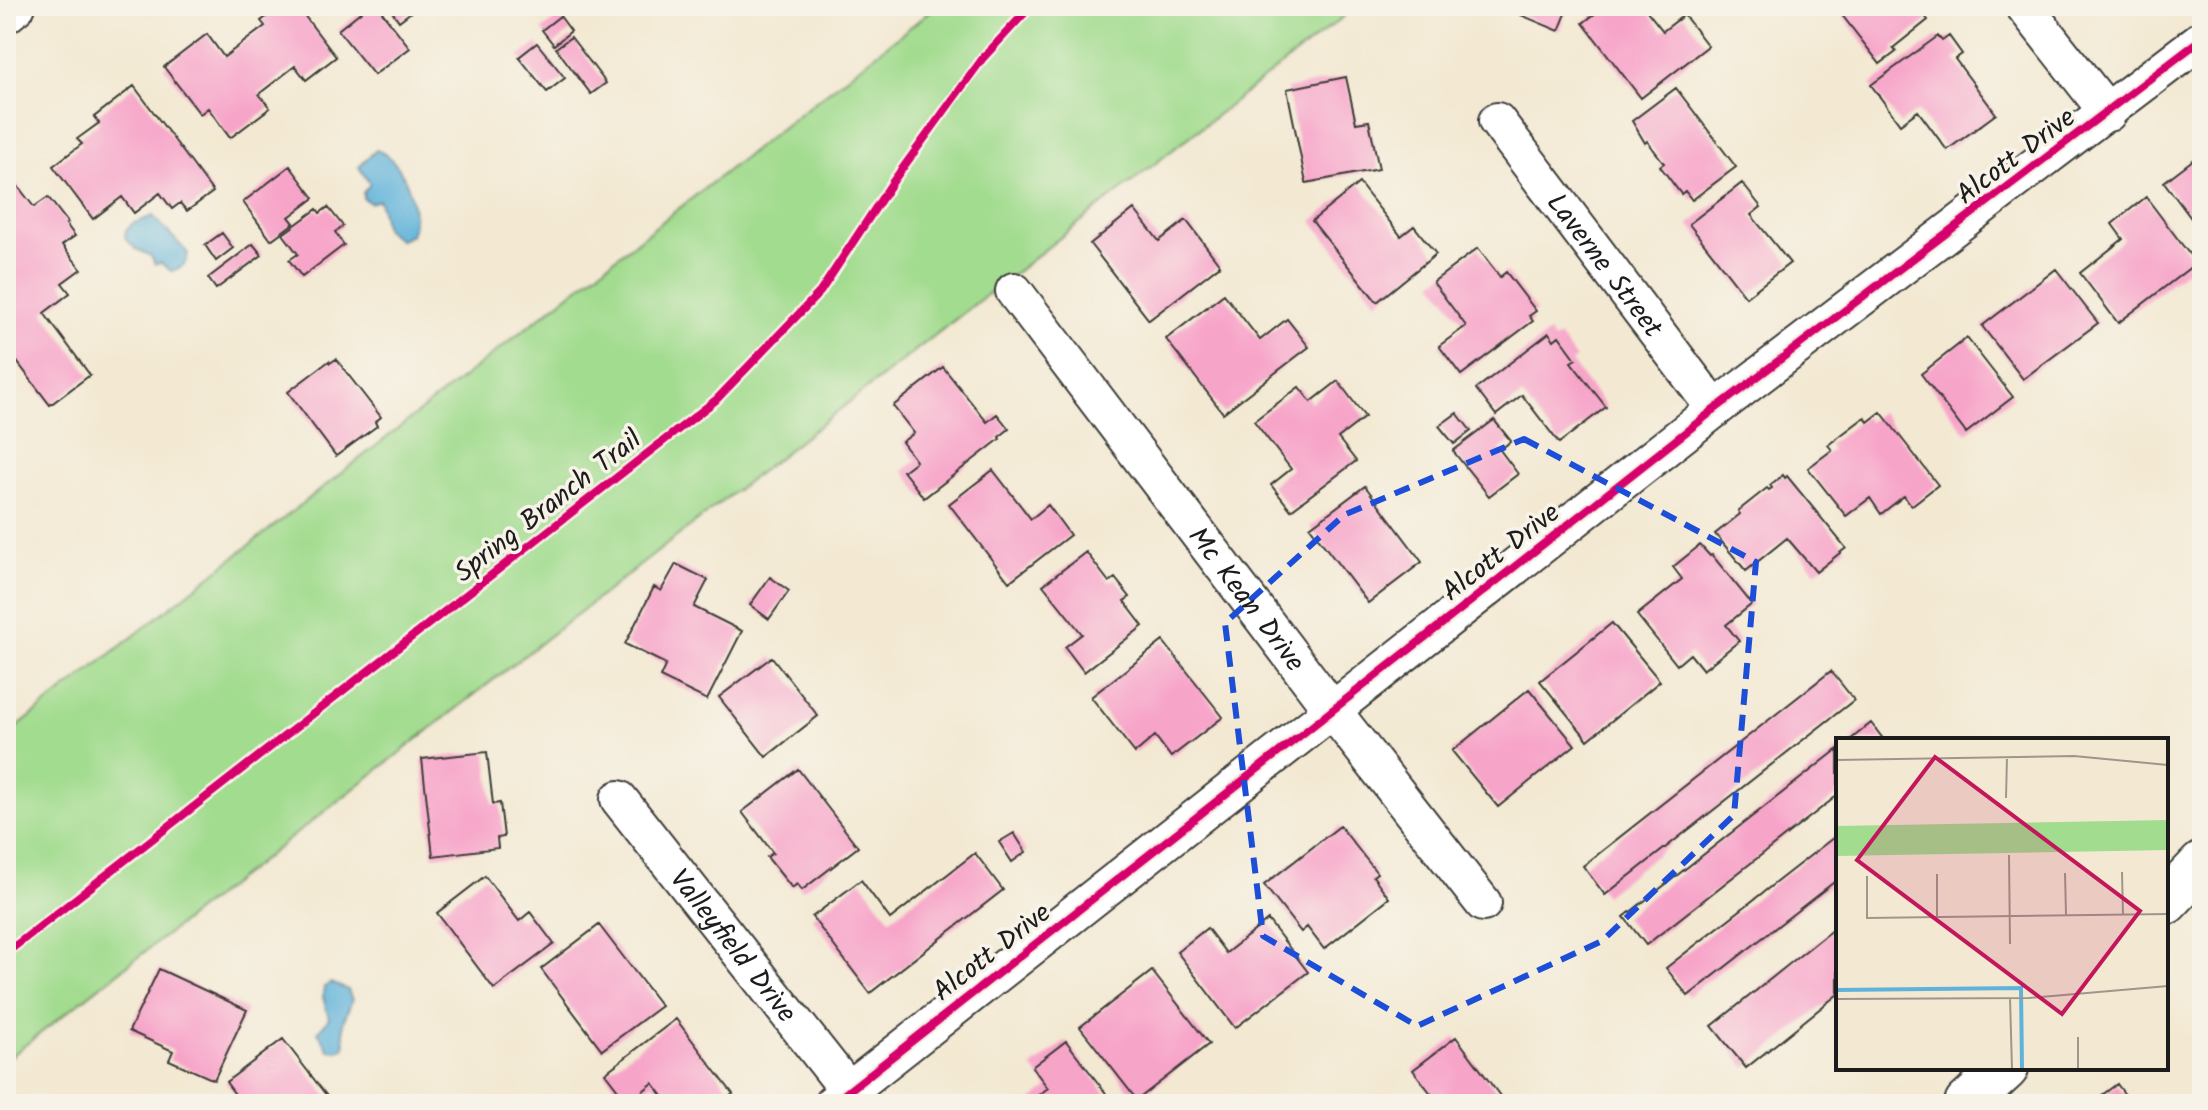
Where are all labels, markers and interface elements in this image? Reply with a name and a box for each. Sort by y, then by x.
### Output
street label: Alcott Drive [1947,97,2086,217]
street label: Laverne Street [1534,184,1674,349]
street label: Spring Branch Trail [445,419,652,595]
street label: Alcott Drive [1432,492,1571,614]
street label: Mc Kean Drive [1175,518,1316,683]
inset map [1836,738,2168,1070]
street label: Valleyfield Drive [657,860,807,1034]
street label: Alcott Drive [923,892,1062,1014]

